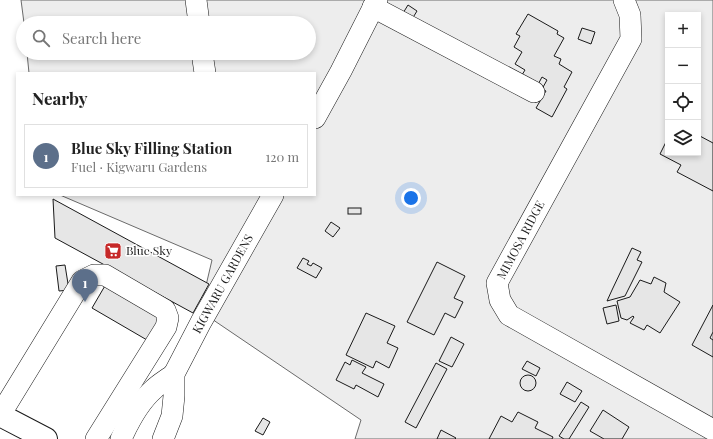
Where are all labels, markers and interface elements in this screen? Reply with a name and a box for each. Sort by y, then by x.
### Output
map controls [665,12,701,156]
button: + [665,12,701,48]
search box [16,16,316,60]
icon: search [30,27,52,49]
text: Search here [62,28,141,48]
button: − [665,48,701,84]
button: locate [665,84,701,120]
text: Nearby [32,87,87,109]
button: layers [665,120,701,156]
text: Blue Sky Filling Station [71,138,232,158]
text: 1 [44,148,48,165]
text: 120 m [265,148,299,165]
text: Fuel · Kigwaru Gardens [71,158,207,175]
your location [401,188,421,208]
street label: MIMOSA RIDGE [493,197,548,282]
street label: KIGWARU GARDENS [188,231,256,336]
supermarket icon: Blue Sky [103,241,123,261]
place label: Blue Sky [126,242,172,258]
pin: 1 [72,269,98,302]

